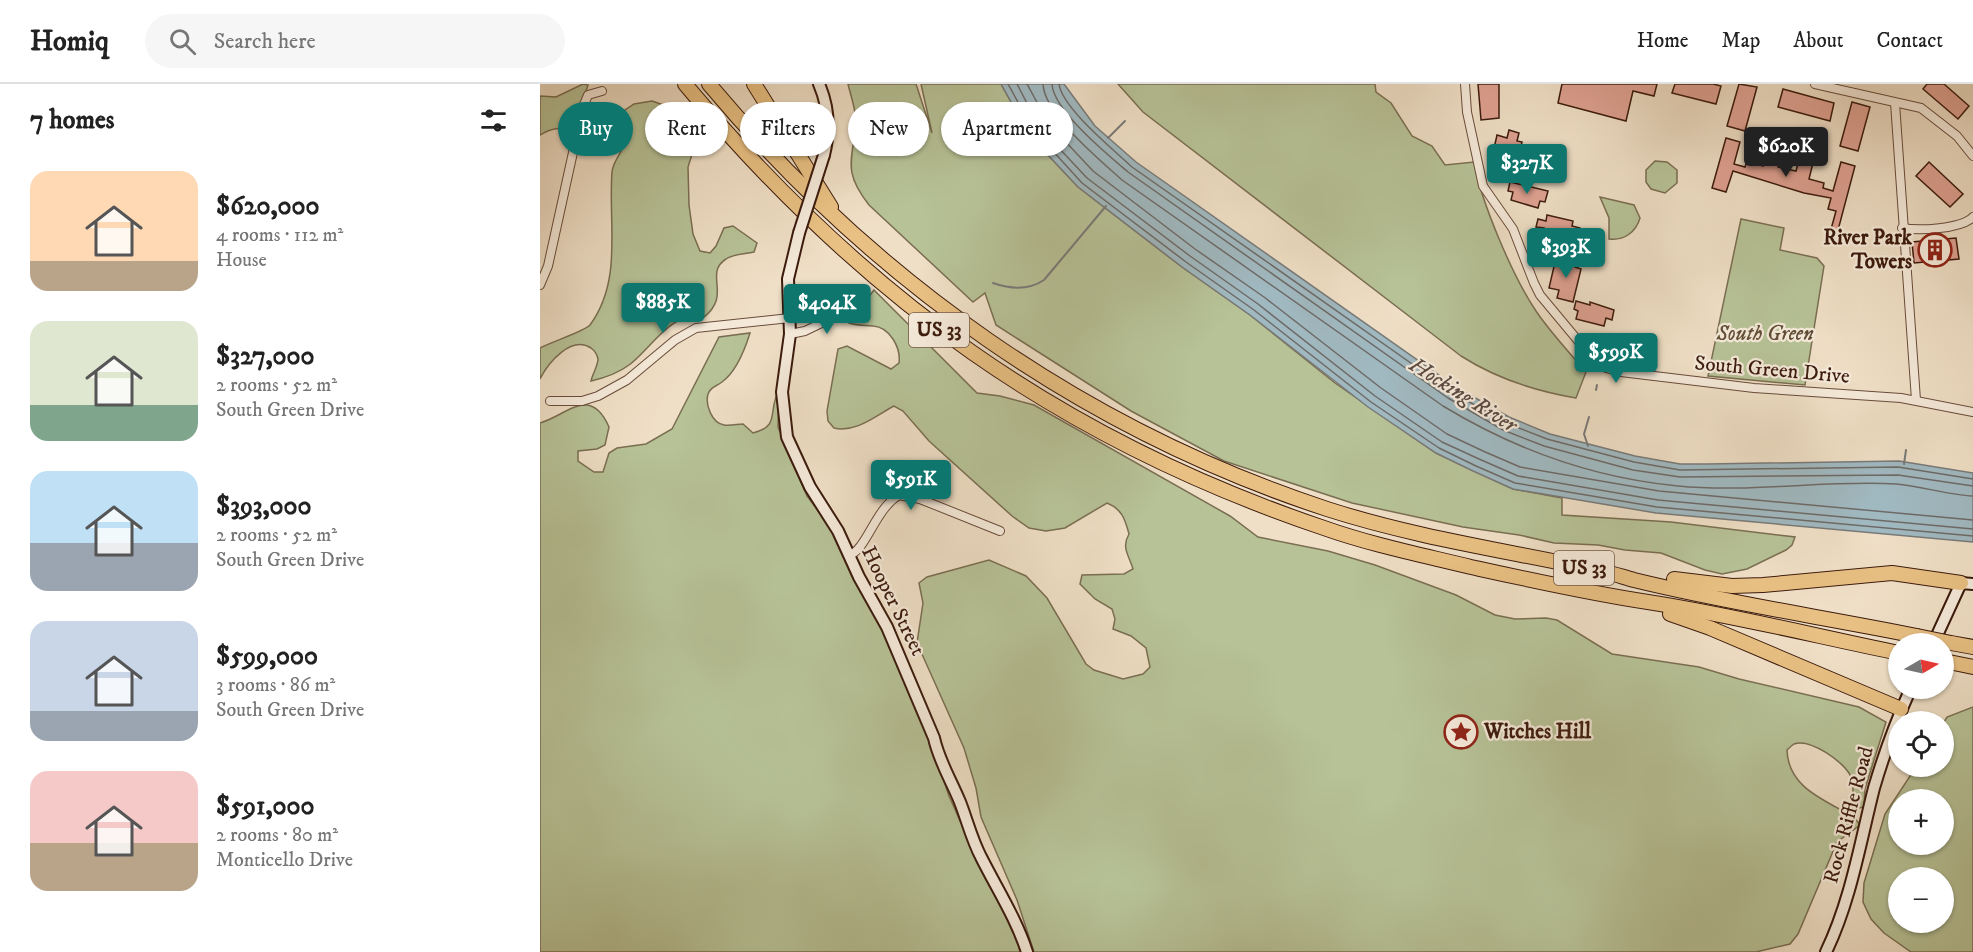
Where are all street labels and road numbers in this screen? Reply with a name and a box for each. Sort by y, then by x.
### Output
road number: US 33 [909,313,969,347]
street label: South Green Drive [1693,350,1851,390]
street label: Hooper Street [855,542,931,660]
road number: US 33 [1554,551,1614,585]
street label: Rock Riffle Road [1818,743,1880,886]

